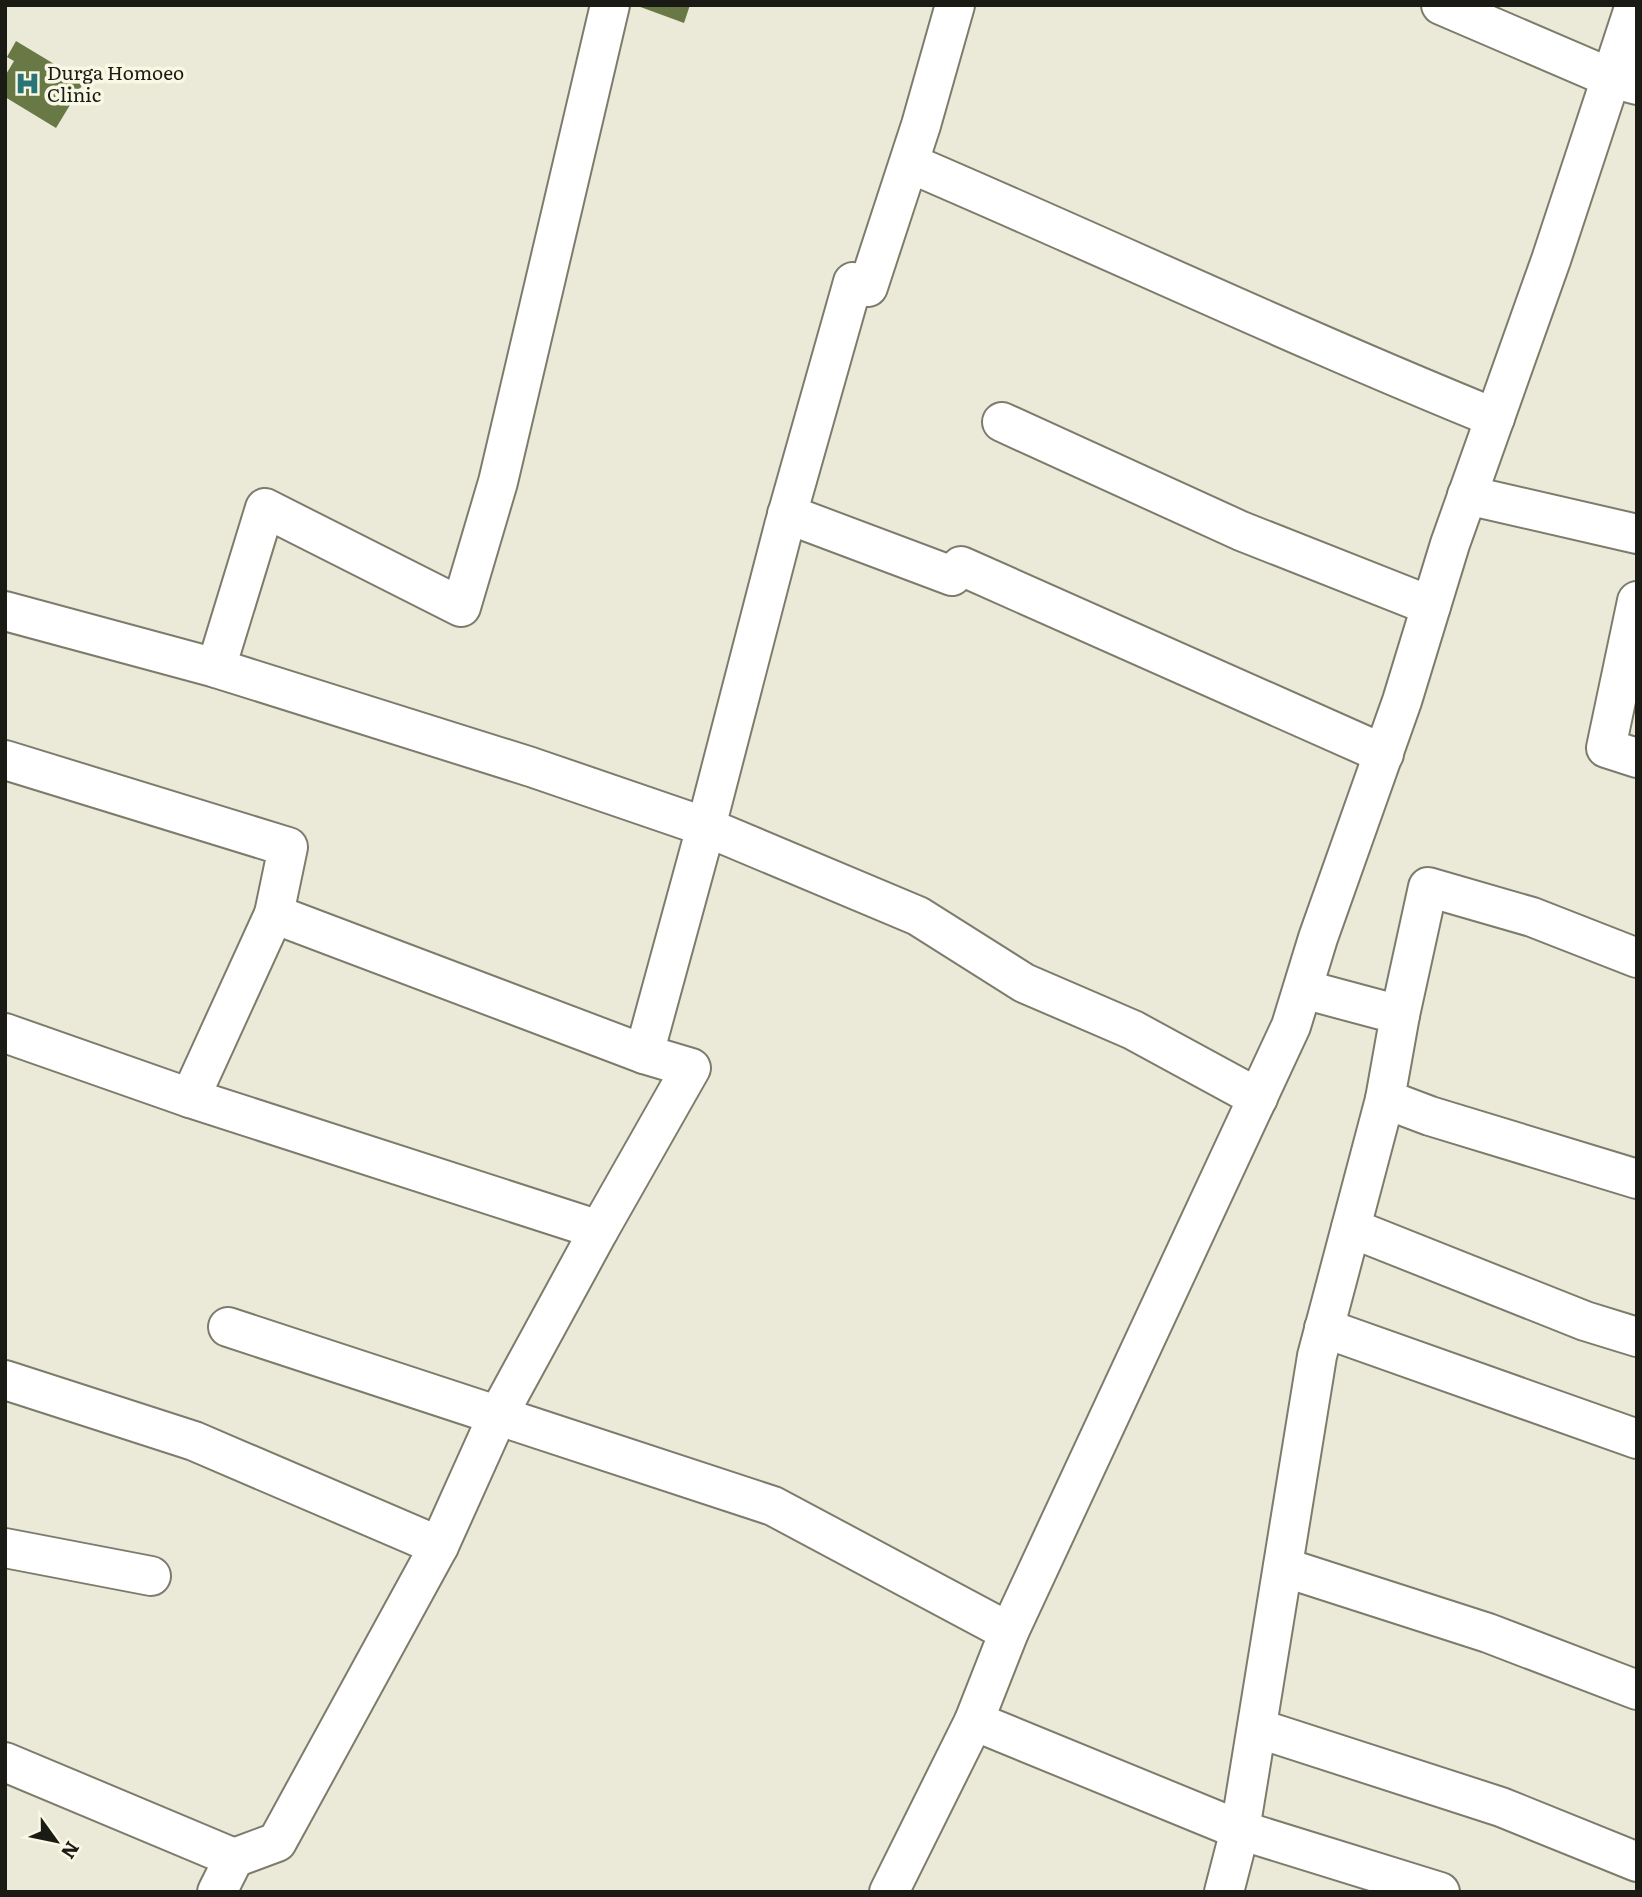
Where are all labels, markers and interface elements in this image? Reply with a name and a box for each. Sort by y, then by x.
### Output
place label: Durga Homoeo Clinic [47,58,184,108]
hospital icon: Durga Homoeo Clinic [13,69,41,97]
north arrow [21,1806,91,1876]
text: N [55,1836,87,1865]

